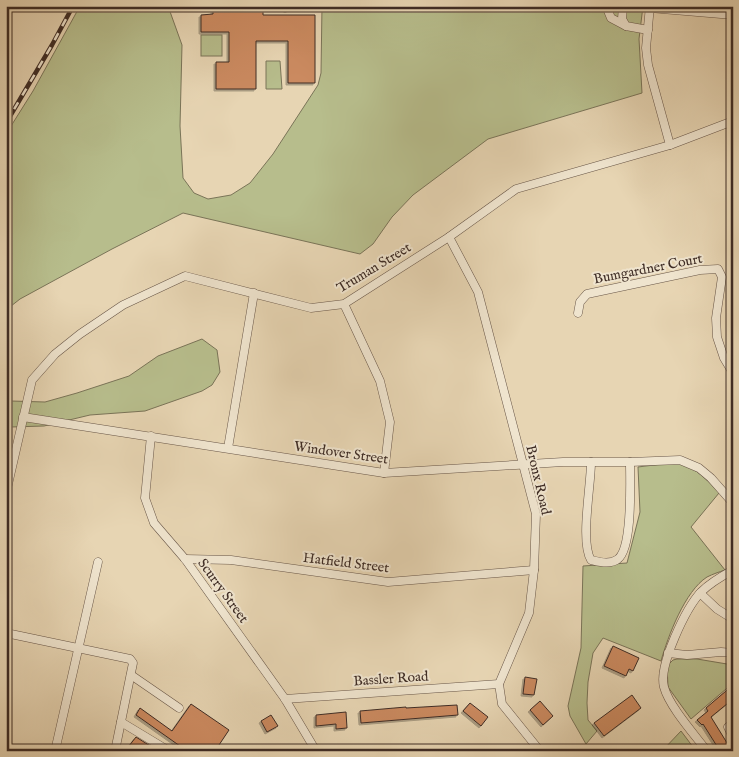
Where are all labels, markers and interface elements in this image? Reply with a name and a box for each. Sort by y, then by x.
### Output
street label: Truman Street [333,239,415,297]
street label: Bumgardner Court [592,250,704,288]
street label: Windover Street [293,437,389,469]
street label: Bronx Road [521,443,555,517]
street label: Hatfield Street [302,549,390,577]
street label: Scurry Street [194,555,253,627]
street label: Bassler Road [353,667,430,691]

